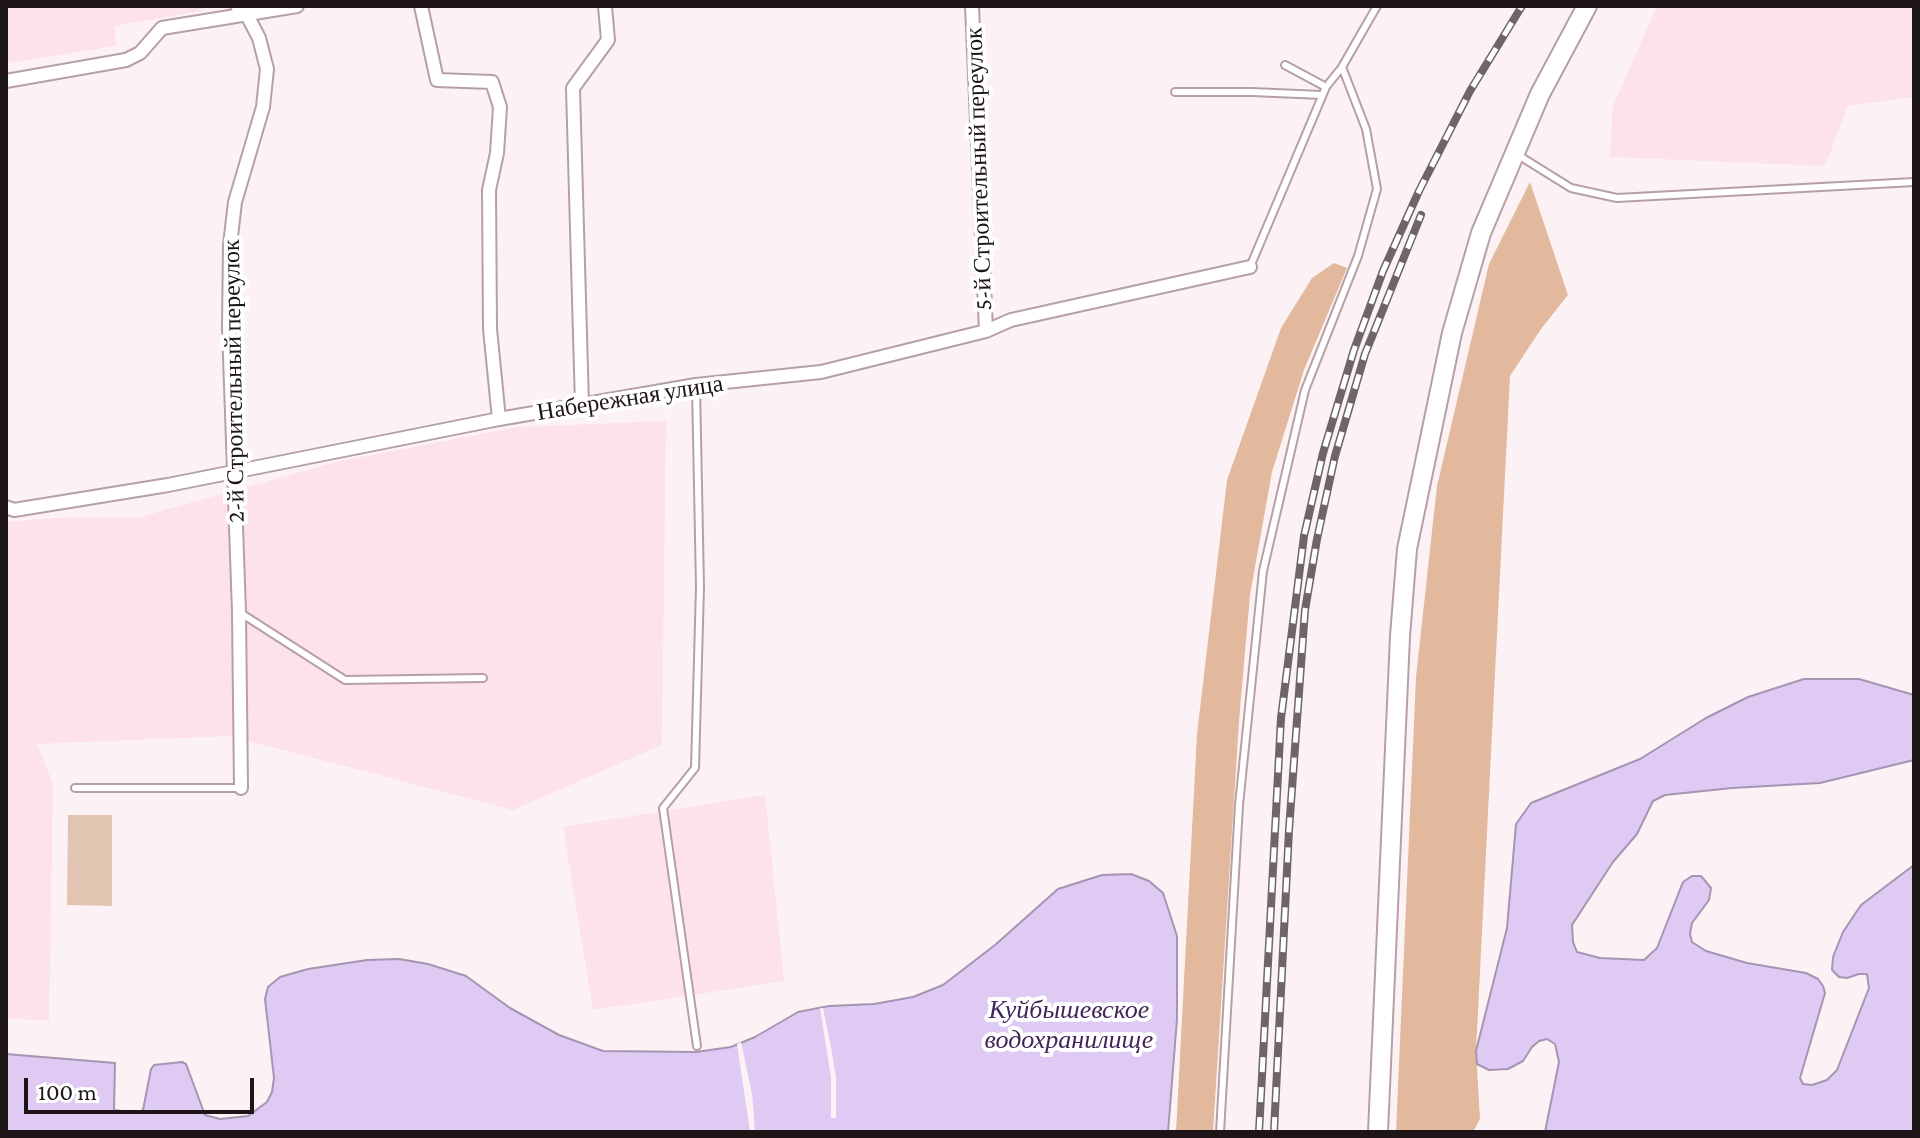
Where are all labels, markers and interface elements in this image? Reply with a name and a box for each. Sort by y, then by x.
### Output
street label: 5-й Строительный переулок [960,27,998,311]
street label: 2-й Строительный переулок [217,239,251,523]
street label: Набережная улица [535,369,725,427]
water label: Куйбышевское водохранилище [985,994,1153,1056]
scale bar [28,1062,258,1112]
text: 100 m [38,1078,97,1105]

